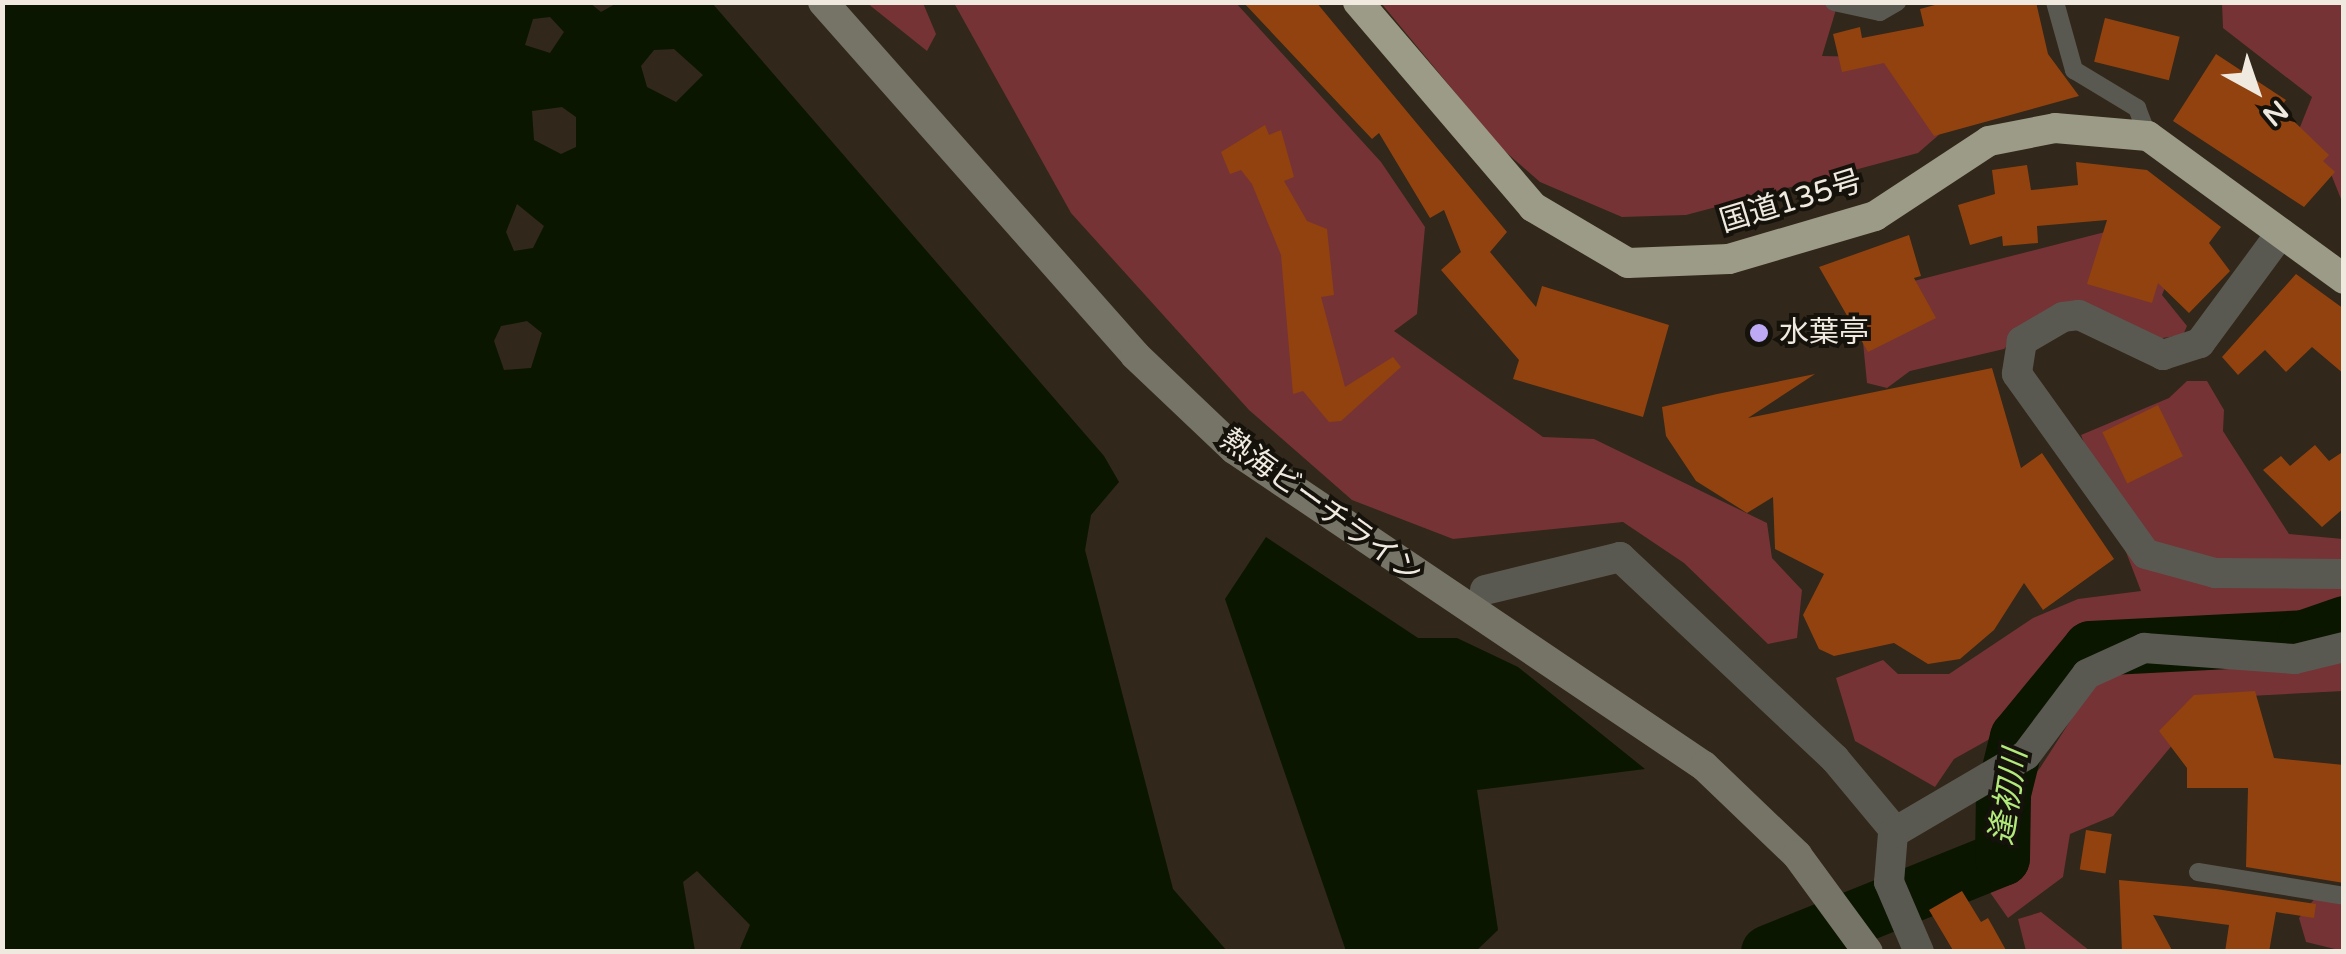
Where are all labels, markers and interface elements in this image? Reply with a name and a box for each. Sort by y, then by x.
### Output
north arrow [2206,40,2306,140]
text: N [2256,93,2295,133]
street label: 国道135号 [1716,163,1866,241]
place label: 水葉亭 [1779,315,1869,351]
marker: 水葉亭 [1748,322,1770,344]
street label: 熱海ビーチライン [1213,422,1429,592]
water label: 逢初川 [1983,747,2035,847]

